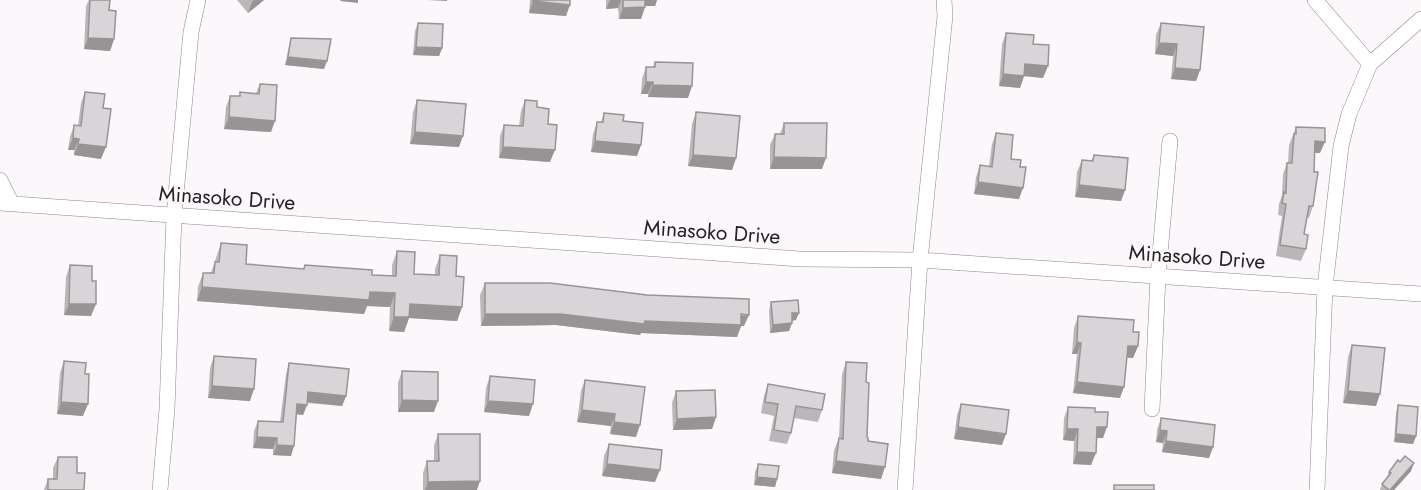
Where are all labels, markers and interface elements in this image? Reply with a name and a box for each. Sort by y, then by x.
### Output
street label: Minasoko Drive [158,178,297,218]
street label: Minasoko Drive [643,212,782,252]
street label: Minasoko Drive [1128,237,1267,277]

